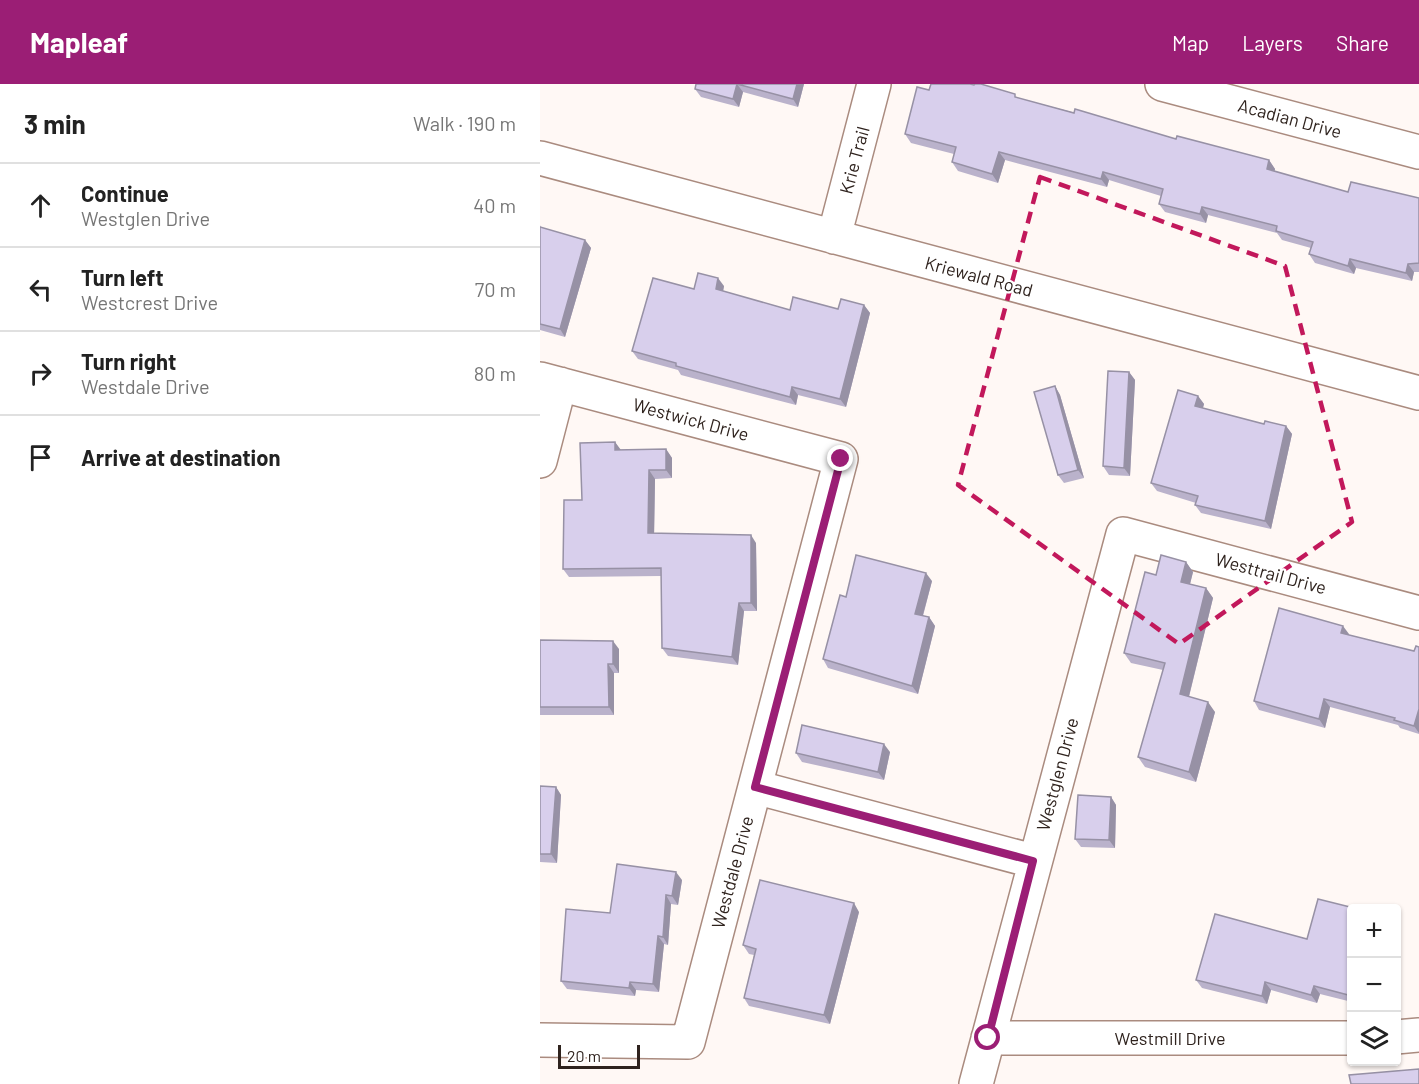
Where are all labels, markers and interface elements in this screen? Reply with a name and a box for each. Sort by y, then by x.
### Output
text: Mapleaf [30,25,128,59]
text: Map [1172,30,1209,55]
text: Layers [1242,30,1303,55]
text: Share [1336,30,1389,55]
street label: Acadian Drive [1236,94,1344,142]
text: 3 min [24,108,86,139]
text: Walk · 190 m [413,111,516,135]
street label: Krie Trail [834,124,874,196]
text: Continue [81,180,169,206]
icon: ahead [24,189,57,222]
text: 40 m [473,193,516,217]
text: Westglen Drive [81,206,210,230]
street label: Kriewald Road [923,251,1035,301]
text: Turn left [81,264,164,290]
icon: left [24,273,57,306]
text: 70 m [475,277,516,301]
text: Westcrest Drive [81,290,218,314]
text: Turn right [81,348,176,374]
icon: right [24,357,57,390]
text: 80 m [474,361,516,385]
text: Westdale Drive [81,374,210,398]
street label: Westwick Drive [631,393,751,445]
icon: arrive [24,441,57,474]
text: Arrive at destination [81,444,280,470]
route end [827,445,853,471]
street label: Westtrail Drive [1213,548,1329,598]
street label: Westglen Drive [1031,715,1083,833]
street label: Westdale Drive [706,813,758,931]
map controls [1347,904,1401,1066]
button: + [1347,904,1401,958]
button: − [1347,958,1401,1012]
button: layers [1347,1012,1401,1066]
route start [974,1024,1000,1050]
street label: Westmill Drive [1114,1027,1226,1049]
scale bar [558,1042,640,1070]
text: 20 m [567,1046,601,1065]

